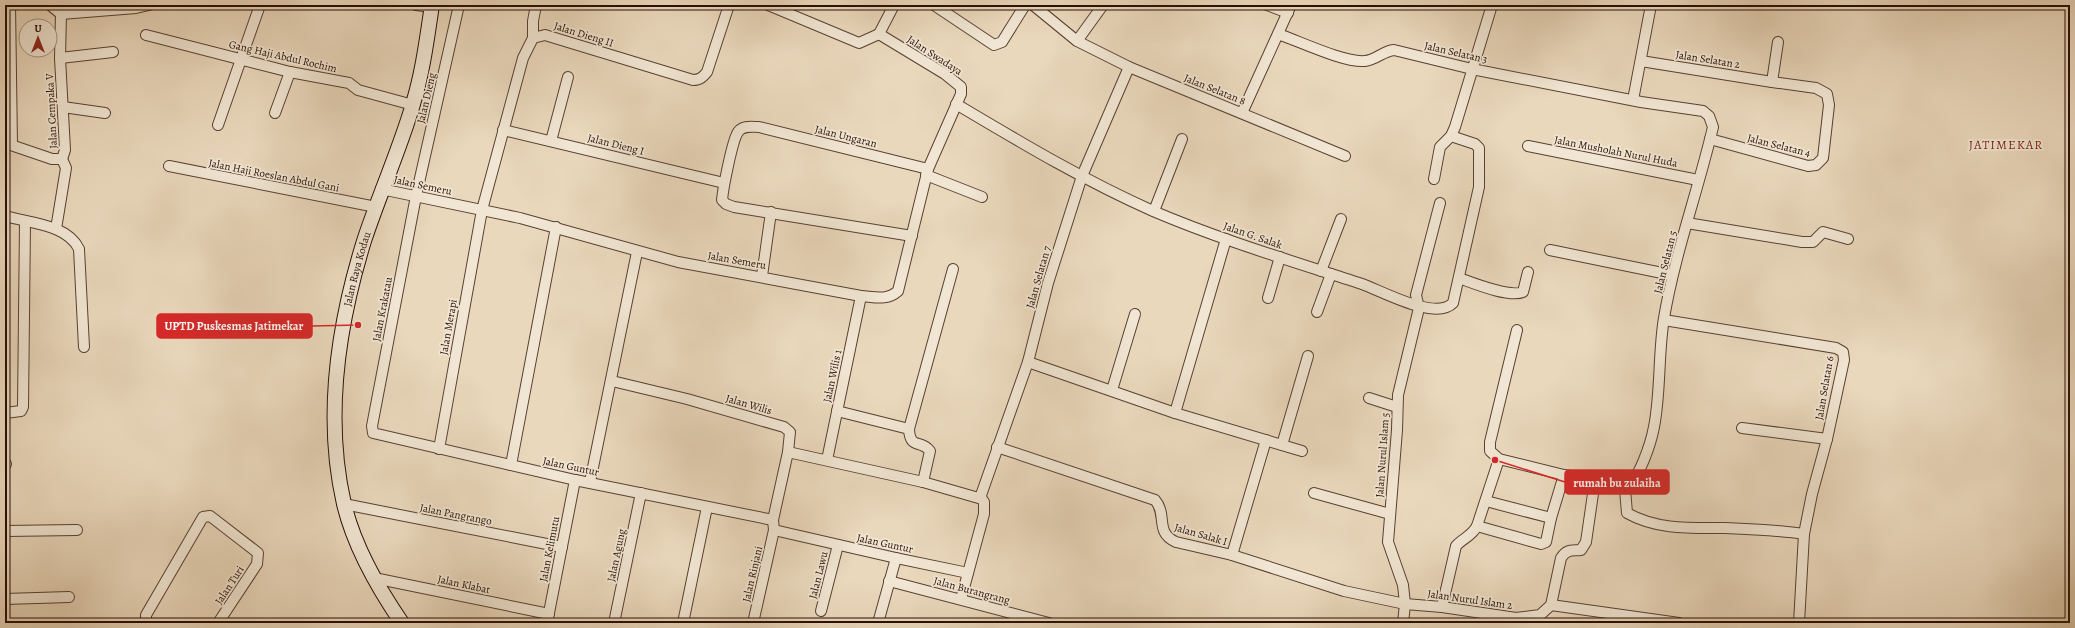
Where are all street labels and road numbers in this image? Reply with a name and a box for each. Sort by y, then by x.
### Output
street label: Jalan Dieng II [552,18,616,51]
street label: Jalan Swadaya [904,32,966,79]
street label: Gang Haji Abdul Rochim [227,37,338,76]
street label: Jalan Selatan 3 [1423,38,1489,67]
street label: Jalan Selatan 2 [1675,47,1741,72]
street label: Jalan Selatan 8 [1182,70,1248,109]
street label: Jalan Dieng [413,71,440,125]
street label: Jalan Cempaka V [42,73,61,149]
street label: Jalan Ungaran [813,122,878,151]
street label: Jalan Dieng I [586,130,646,159]
street label: Jalan Selatan 4 [1746,130,1812,161]
street label: Jalan Musholah Nurul Huda [1553,132,1680,171]
street label: Jalan Haji Roeslan Abdul Gani [207,155,341,196]
street label: Jalan Semeru [392,172,453,199]
street label: Jalan G. Salak [1222,218,1285,253]
street label: Jalan Selatan 5 [1650,229,1681,295]
street label: Jalan Raya Kodau [340,230,375,308]
street label: Jalan Selatan 7 [1022,244,1055,310]
street label: Jalan Semeru [706,248,767,273]
street label: Jalan Krakatau [369,275,396,343]
street label: Jalan Merapi [436,298,461,356]
street label: Jalan Wilis 1 [820,348,845,404]
street label: Jalan Selatan 6 [1811,355,1838,421]
street label: Jalan Wilis [724,391,774,418]
street label: Jalan Nurul Islam 5 [1372,412,1393,498]
street label: Jalan Guntur [541,453,600,480]
street label: Jalan Pangrango [419,500,494,529]
street label: Jalan Kelimutu [536,515,563,583]
street label: Jalan Salak I [1173,520,1229,549]
street label: Jalan Agung [604,527,630,583]
street label: Jalan Guntur [855,530,914,557]
street label: Jalan Rinjani [739,545,766,604]
street label: Jalan Lawu [805,550,832,601]
street label: Jalan Turi [211,563,248,608]
street label: Jalan Klabat [436,572,492,597]
street label: Jalan Burangrang [932,573,1012,608]
street label: Jalan Nurul Islam 2 [1426,586,1513,613]

